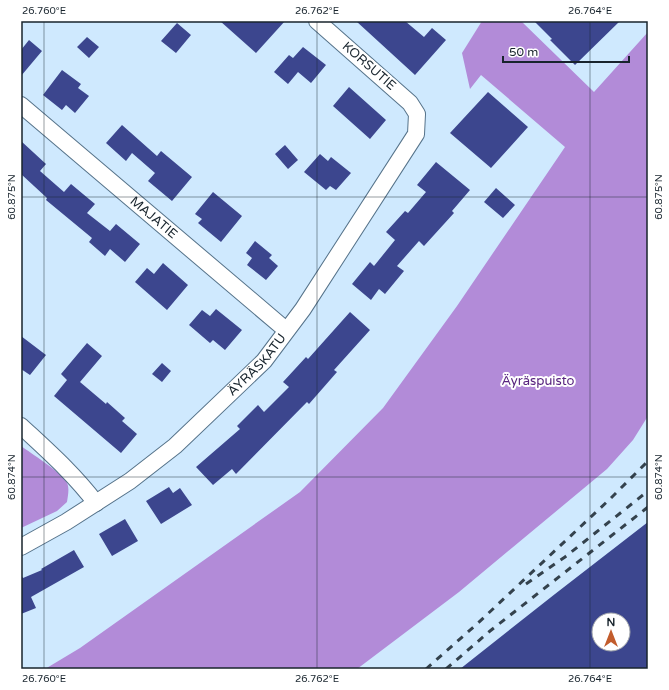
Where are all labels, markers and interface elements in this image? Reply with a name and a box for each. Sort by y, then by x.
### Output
text: 26.760°E [22,5,66,17]
text: 26.762°E [295,5,339,17]
text: 26.764°E [568,5,612,17]
street label: KORSUTIE [339,38,399,94]
scale bar [503,38,629,64]
text: 50 m [509,45,538,59]
text: 60.875°N [6,174,18,220]
text: 60.875°N [653,174,665,220]
street label: MAJATIE [127,193,181,242]
street label: ÄYRÄSKATU [224,331,290,399]
park label: Äyräspuisto [501,373,575,389]
text: 60.874°N [6,454,18,500]
text: 60.874°N [653,454,665,500]
north arrow [591,612,631,652]
text: N [607,616,615,629]
text: 26.760°E [22,673,66,685]
text: 26.762°E [295,673,339,685]
text: 26.764°E [568,673,612,685]

